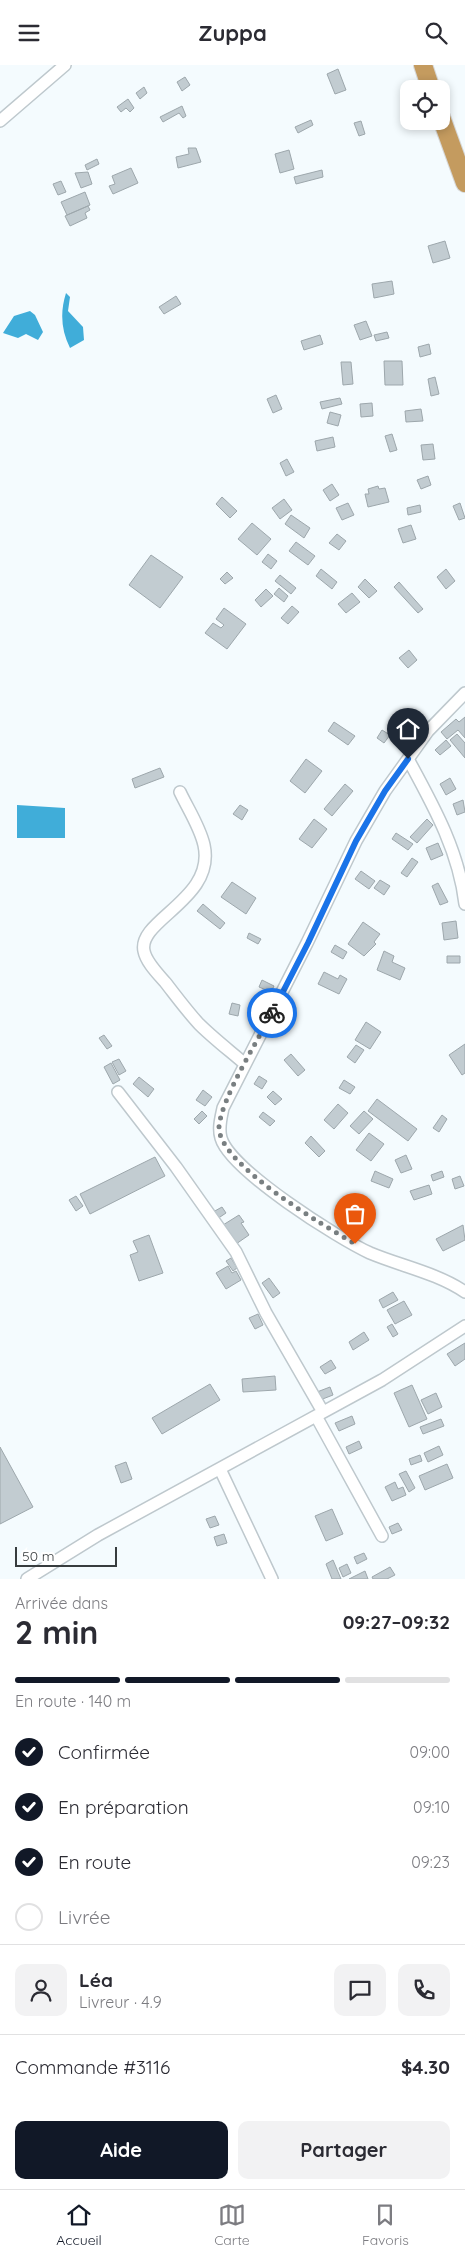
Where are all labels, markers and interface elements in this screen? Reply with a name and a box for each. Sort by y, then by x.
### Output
icon: menu [15,19,43,47]
text: Zuppa [198,19,267,47]
icon: search [422,19,450,47]
map controls [400,80,450,130]
button: locate [400,80,450,130]
pin [387,708,429,759]
icon: home [394,715,422,743]
courier [247,988,297,1038]
icon: bike [258,999,286,1027]
pin [334,1193,376,1244]
icon: bag [341,1200,369,1228]
scale bar [15,1544,118,1567]
text: 50 m [22,1547,55,1565]
text: Arrivée dans [15,1593,108,1613]
text: 09:27–09:32 [343,1610,450,1634]
text: 2 min [15,1612,98,1652]
text: En route · 140 m [15,1691,131,1711]
icon: check [15,1738,43,1766]
text: Confirmée [58,1740,150,1764]
text: 09:00 [410,1742,450,1762]
icon: check [15,1793,43,1821]
text: En préparation [58,1795,189,1819]
text: 09:10 [413,1797,450,1817]
icon: check [15,1848,43,1876]
text: En route [58,1850,131,1874]
text: 09:23 [411,1852,450,1872]
text: Livrée [58,1905,111,1929]
button: person [15,1964,67,2016]
button: chat [334,1964,386,2016]
button: phone [398,1964,450,2016]
text: Léa [79,1968,113,1992]
text: Livreur · 4.9 [79,1992,162,2012]
text: Commande #3116 [15,2055,170,2079]
text: $4.30 [401,2055,450,2079]
button: Aide [15,2121,228,2179]
button: Partager [238,2121,450,2179]
tab: Accueil [56,2201,102,2249]
tab: Carte [214,2201,250,2249]
tab: Favoris [362,2201,409,2249]

